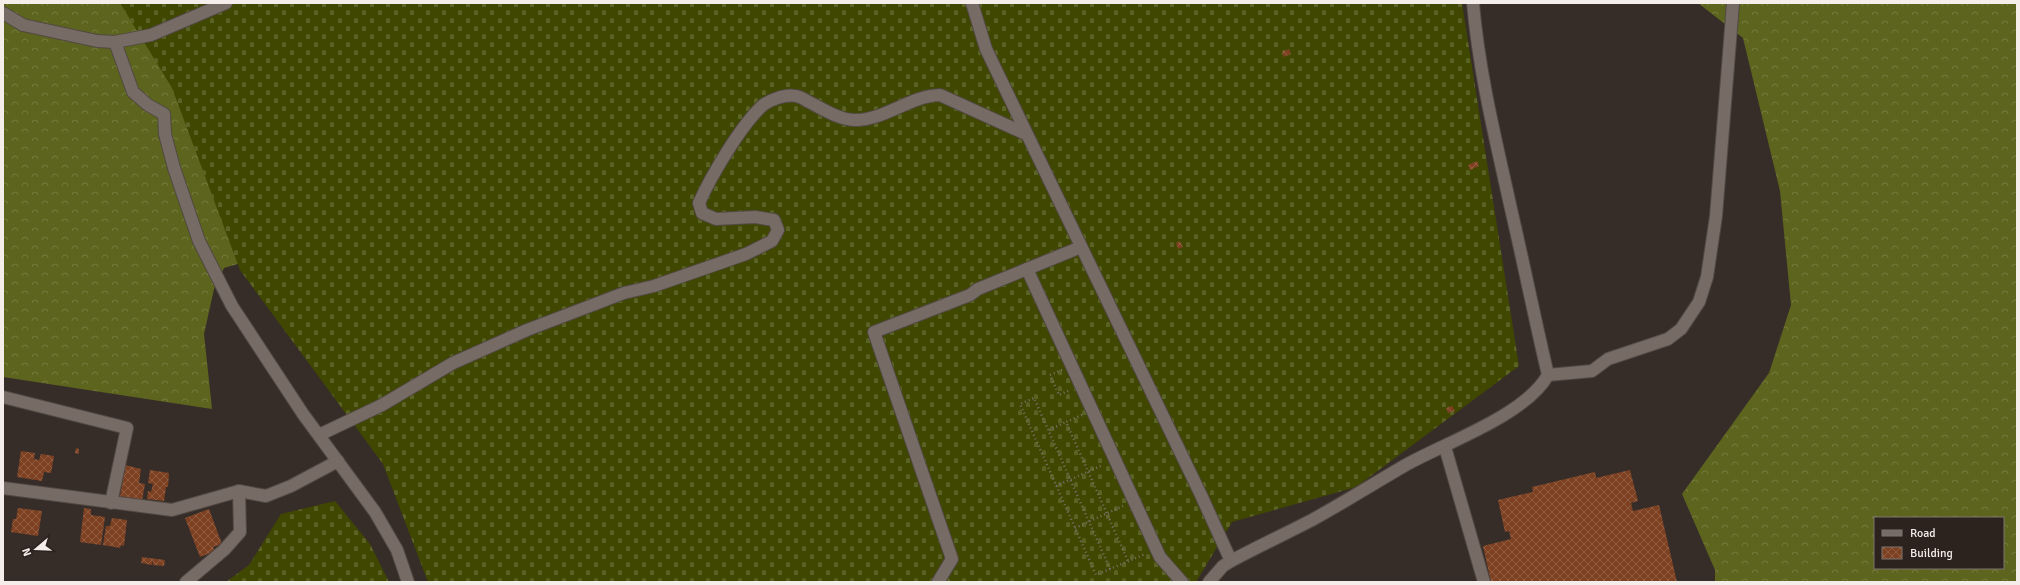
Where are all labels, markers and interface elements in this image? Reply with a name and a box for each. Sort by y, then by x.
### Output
legend [1874,517,2004,569]
text: Road [1910,526,1936,541]
north arrow [16,529,56,569]
text: N [20,546,34,558]
text: Building [1910,546,1953,561]

